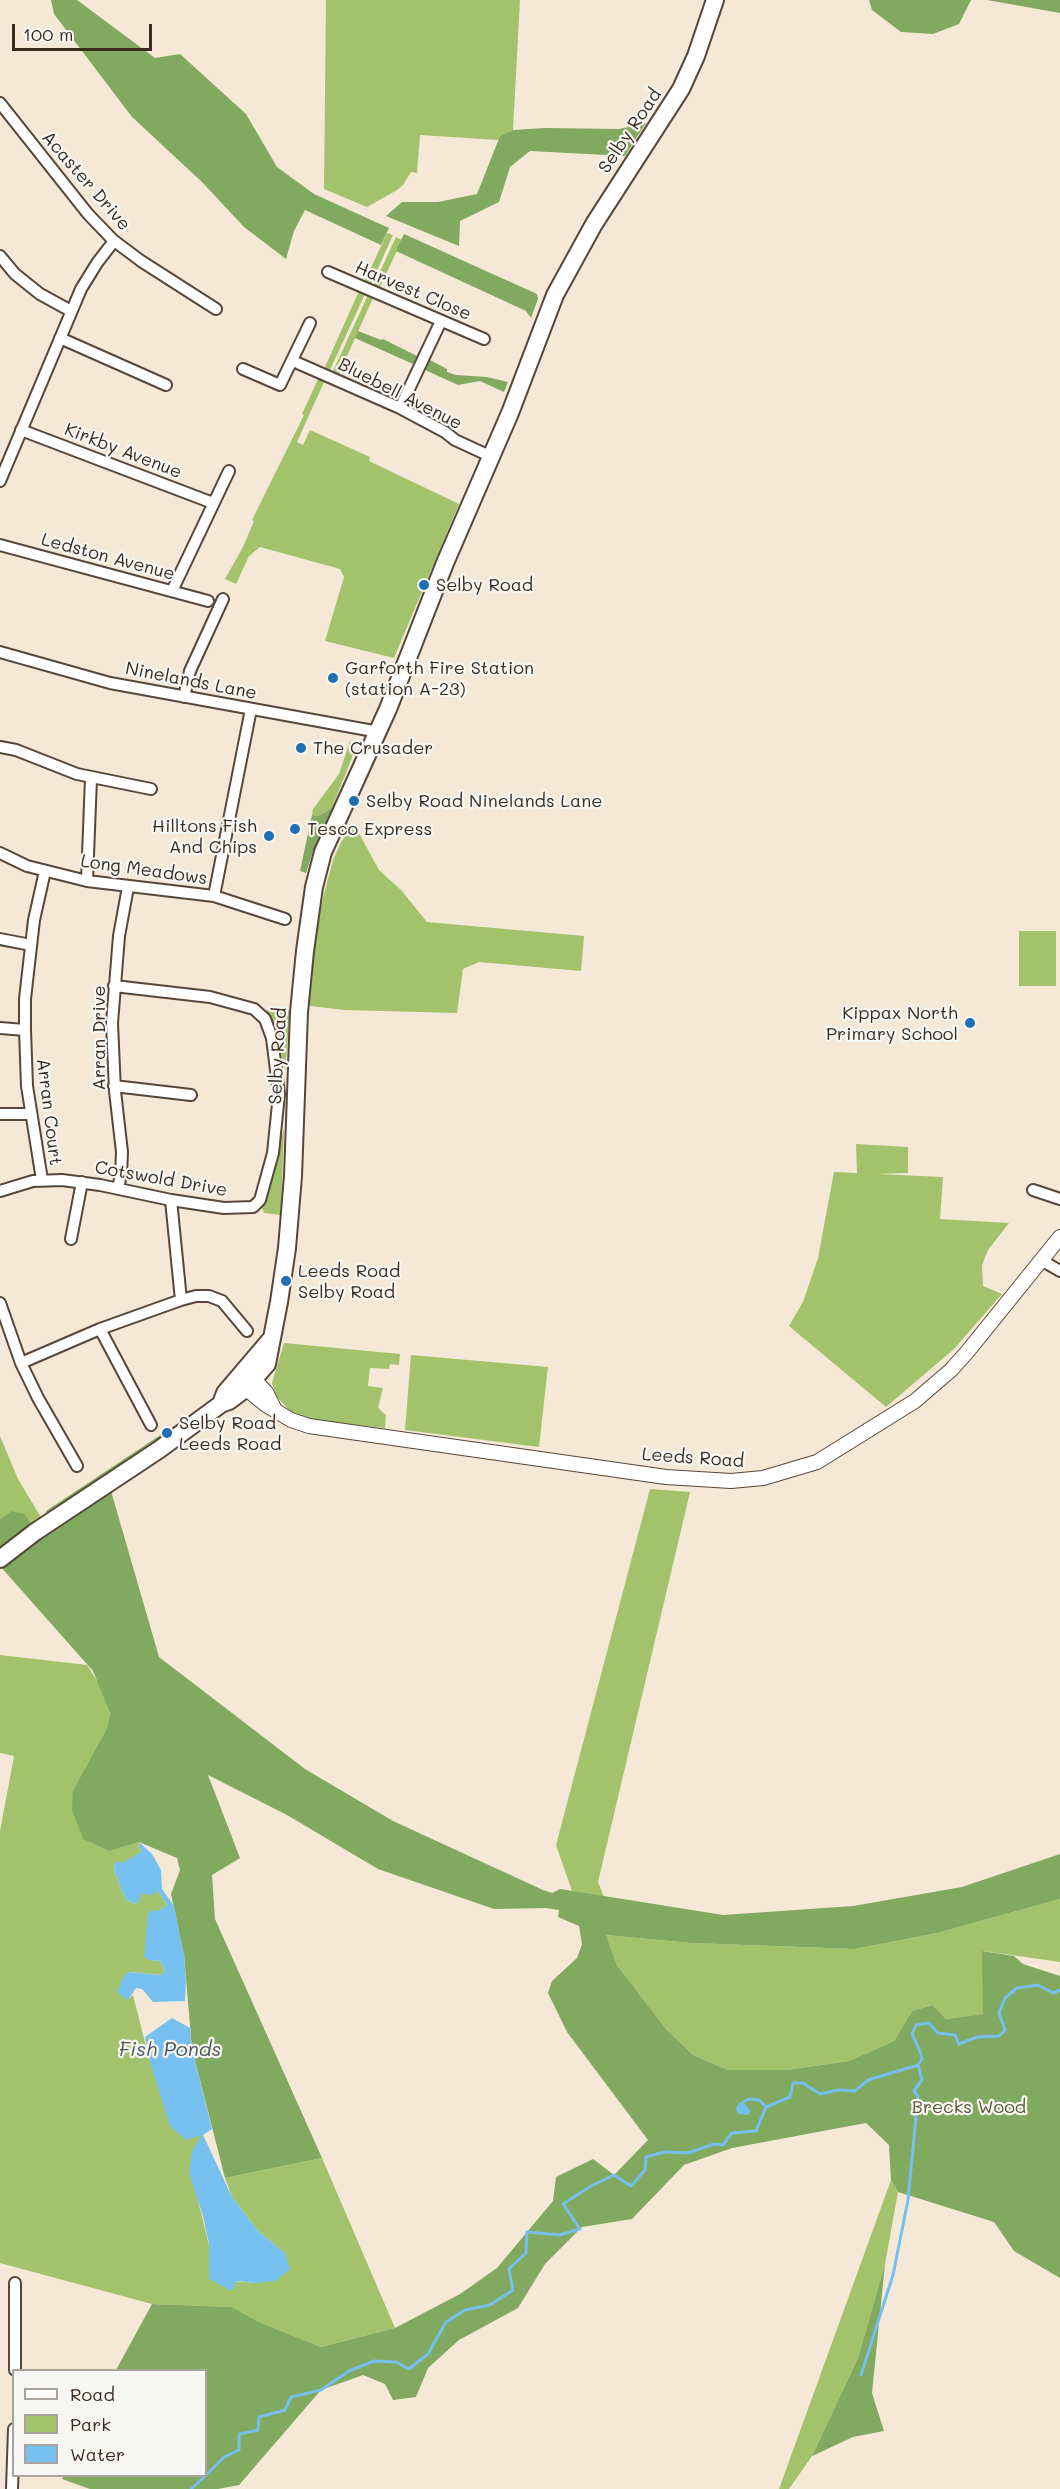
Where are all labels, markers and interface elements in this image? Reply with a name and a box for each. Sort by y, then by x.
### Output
scale bar [15,12,154,50]
text: 100 m [23,22,73,46]
street label: Selby Road [594,85,666,177]
street label: Acaster Drive [37,127,135,235]
street label: Harvest Close [352,257,474,325]
street label: Bluebell Avenue [334,353,466,435]
street label: Kirkby Avenue [61,419,185,483]
street label: Ledston Avenue [39,529,177,585]
place label: Selby Road [436,574,533,596]
marker: Selby Road [417,578,431,592]
place label: Garforth Fire Station (station A-23) [345,657,534,700]
street label: Ninelands Lane [124,658,258,704]
marker: Garforth Fire Station (station A-23) [326,671,340,685]
place label: The Crusader [313,737,433,759]
marker: The Crusader [294,741,308,755]
place label: Selby Road Ninelands Lane [366,790,602,812]
marker: Selby Road Ninelands Lane [347,794,361,808]
place label: Hilltons Fish And Chips [152,815,257,858]
place label: Tesco Express [307,818,432,840]
marker: Tesco Express [288,822,302,836]
marker: Hilltons Fish And Chips [262,829,276,843]
street label: Long Meadows [79,850,209,890]
street label: Arran Drive [88,985,110,1091]
place label: Kippax North Primary School [826,1002,958,1044]
street label: Selby Road [265,1007,291,1105]
marker: Kippax North Primary School [963,1016,977,1030]
street label: Arran Court [32,1057,66,1167]
street label: Cotswold Drive [93,1157,229,1201]
place label: Leeds Road Selby Road [298,1260,401,1302]
marker: Leeds Road Selby Road [279,1274,293,1288]
place label: Selby Road Leeds Road [179,1412,282,1454]
marker: Selby Road Leeds Road [160,1426,174,1440]
street label: Leeds Road [641,1444,745,1472]
water label: Fish Ponds [119,2038,221,2062]
park label: Brecks Wood [912,2096,1026,2118]
legend [12,2369,207,2477]
text: Road [70,2382,115,2406]
text: Park [70,2412,111,2436]
text: Water [70,2442,125,2466]

